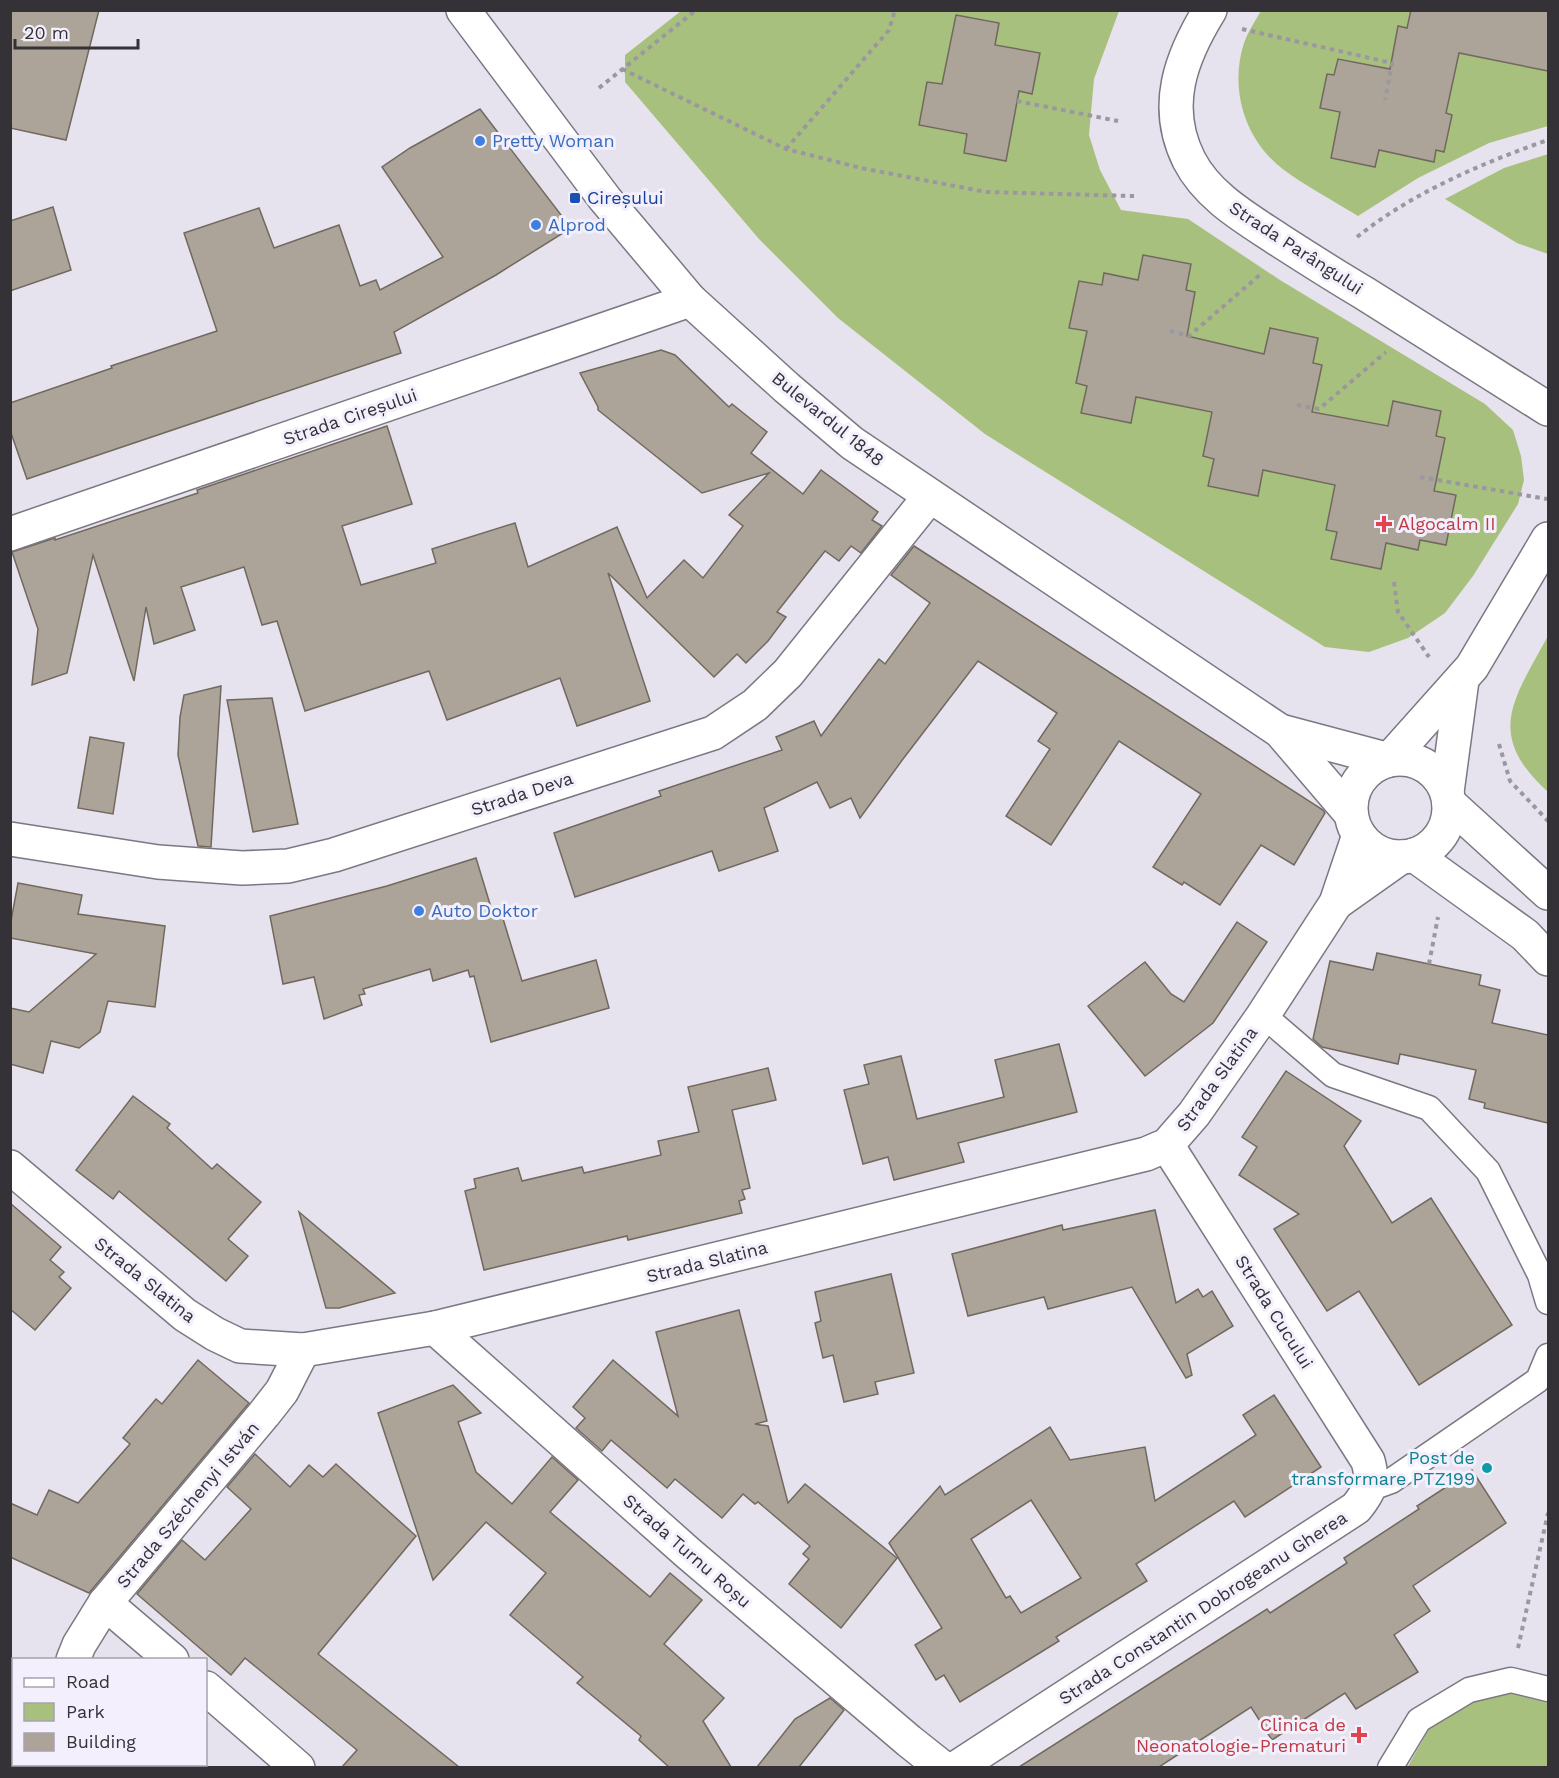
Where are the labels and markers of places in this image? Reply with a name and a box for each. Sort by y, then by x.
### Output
place label: Pretty Woman [492,130,615,151]
marker: Pretty Woman [473,134,487,148]
place label: Cireșului [587,187,664,208]
marker: Cireșului [568,191,582,205]
place label: Alprod [548,214,606,235]
marker: Alprod [529,218,543,232]
place label: Algocalm II [1398,513,1496,534]
marker: Algocalm II [1375,515,1393,533]
place label: Auto Doktor [431,900,538,921]
marker: Auto Doktor [412,904,426,918]
place label: Post de transformare PTZ199 [1291,1447,1475,1489]
marker: Post de transformare PTZ199 [1480,1461,1494,1475]
place label: Clinica de Neonatologie-Prematuri [1136,1714,1346,1756]
marker: Clinica de Neonatologie-Prematuri [1350,1726,1368,1744]

